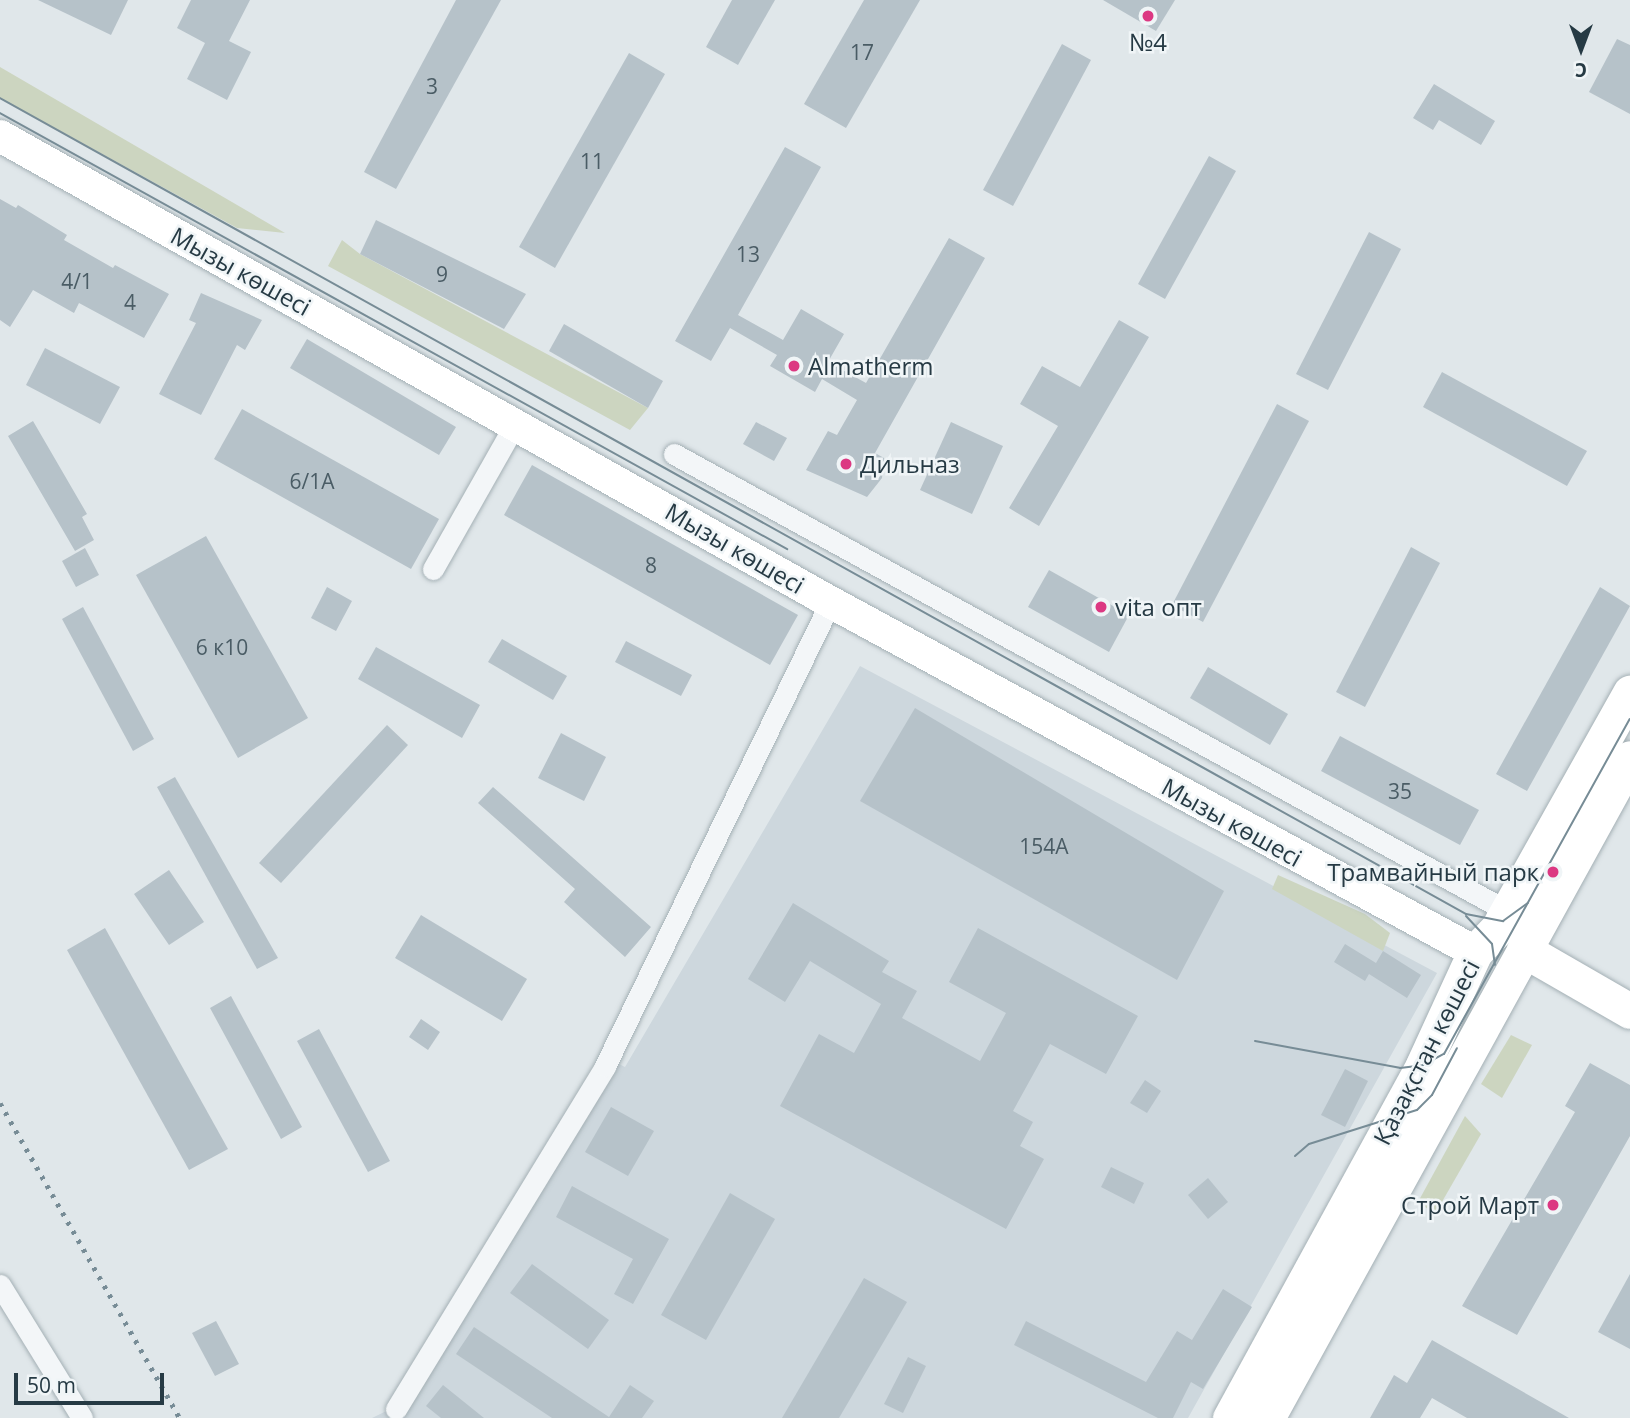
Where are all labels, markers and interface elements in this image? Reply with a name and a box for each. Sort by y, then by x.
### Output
marker: №4 [1140,8,1156,24]
north arrow [1546,14,1616,84]
place label: №4 [1129,28,1167,56]
house number: 17 [850,39,874,65]
text: С [1575,57,1587,83]
house number: 3 [426,73,438,99]
house number: 11 [580,148,604,174]
street label: Мызы көшесі [166,221,316,321]
house number: 13 [736,241,760,267]
house number: 9 [436,261,448,287]
house number: 4/1 [61,268,93,294]
house number: 4 [124,289,136,315]
place label: Almatherm [808,352,934,380]
marker: Almatherm [786,358,802,374]
place label: Дильназ [860,450,960,478]
marker: Дильназ [838,456,854,472]
house number: 6/1А [290,468,334,494]
street label: Мызы көшесі [660,497,810,599]
house number: 8 [645,552,657,578]
place label: vita опт [1115,593,1202,621]
marker: vita опт [1093,599,1109,615]
house number: 6 к10 [196,634,248,660]
street label: Мызы көшесі [1157,772,1307,872]
house number: 35 [1388,778,1412,804]
house number: 154А [1019,833,1069,859]
place label: Трамвайный парк [1327,858,1539,886]
marker: Трамвайный парк [1545,864,1561,880]
street label: Қазақстан көшесі [1367,955,1485,1149]
place label: Строй Март [1401,1191,1539,1219]
marker: Строй Март [1545,1197,1561,1213]
scale bar [18,1358,168,1402]
text: 50 m [27,1371,76,1399]

